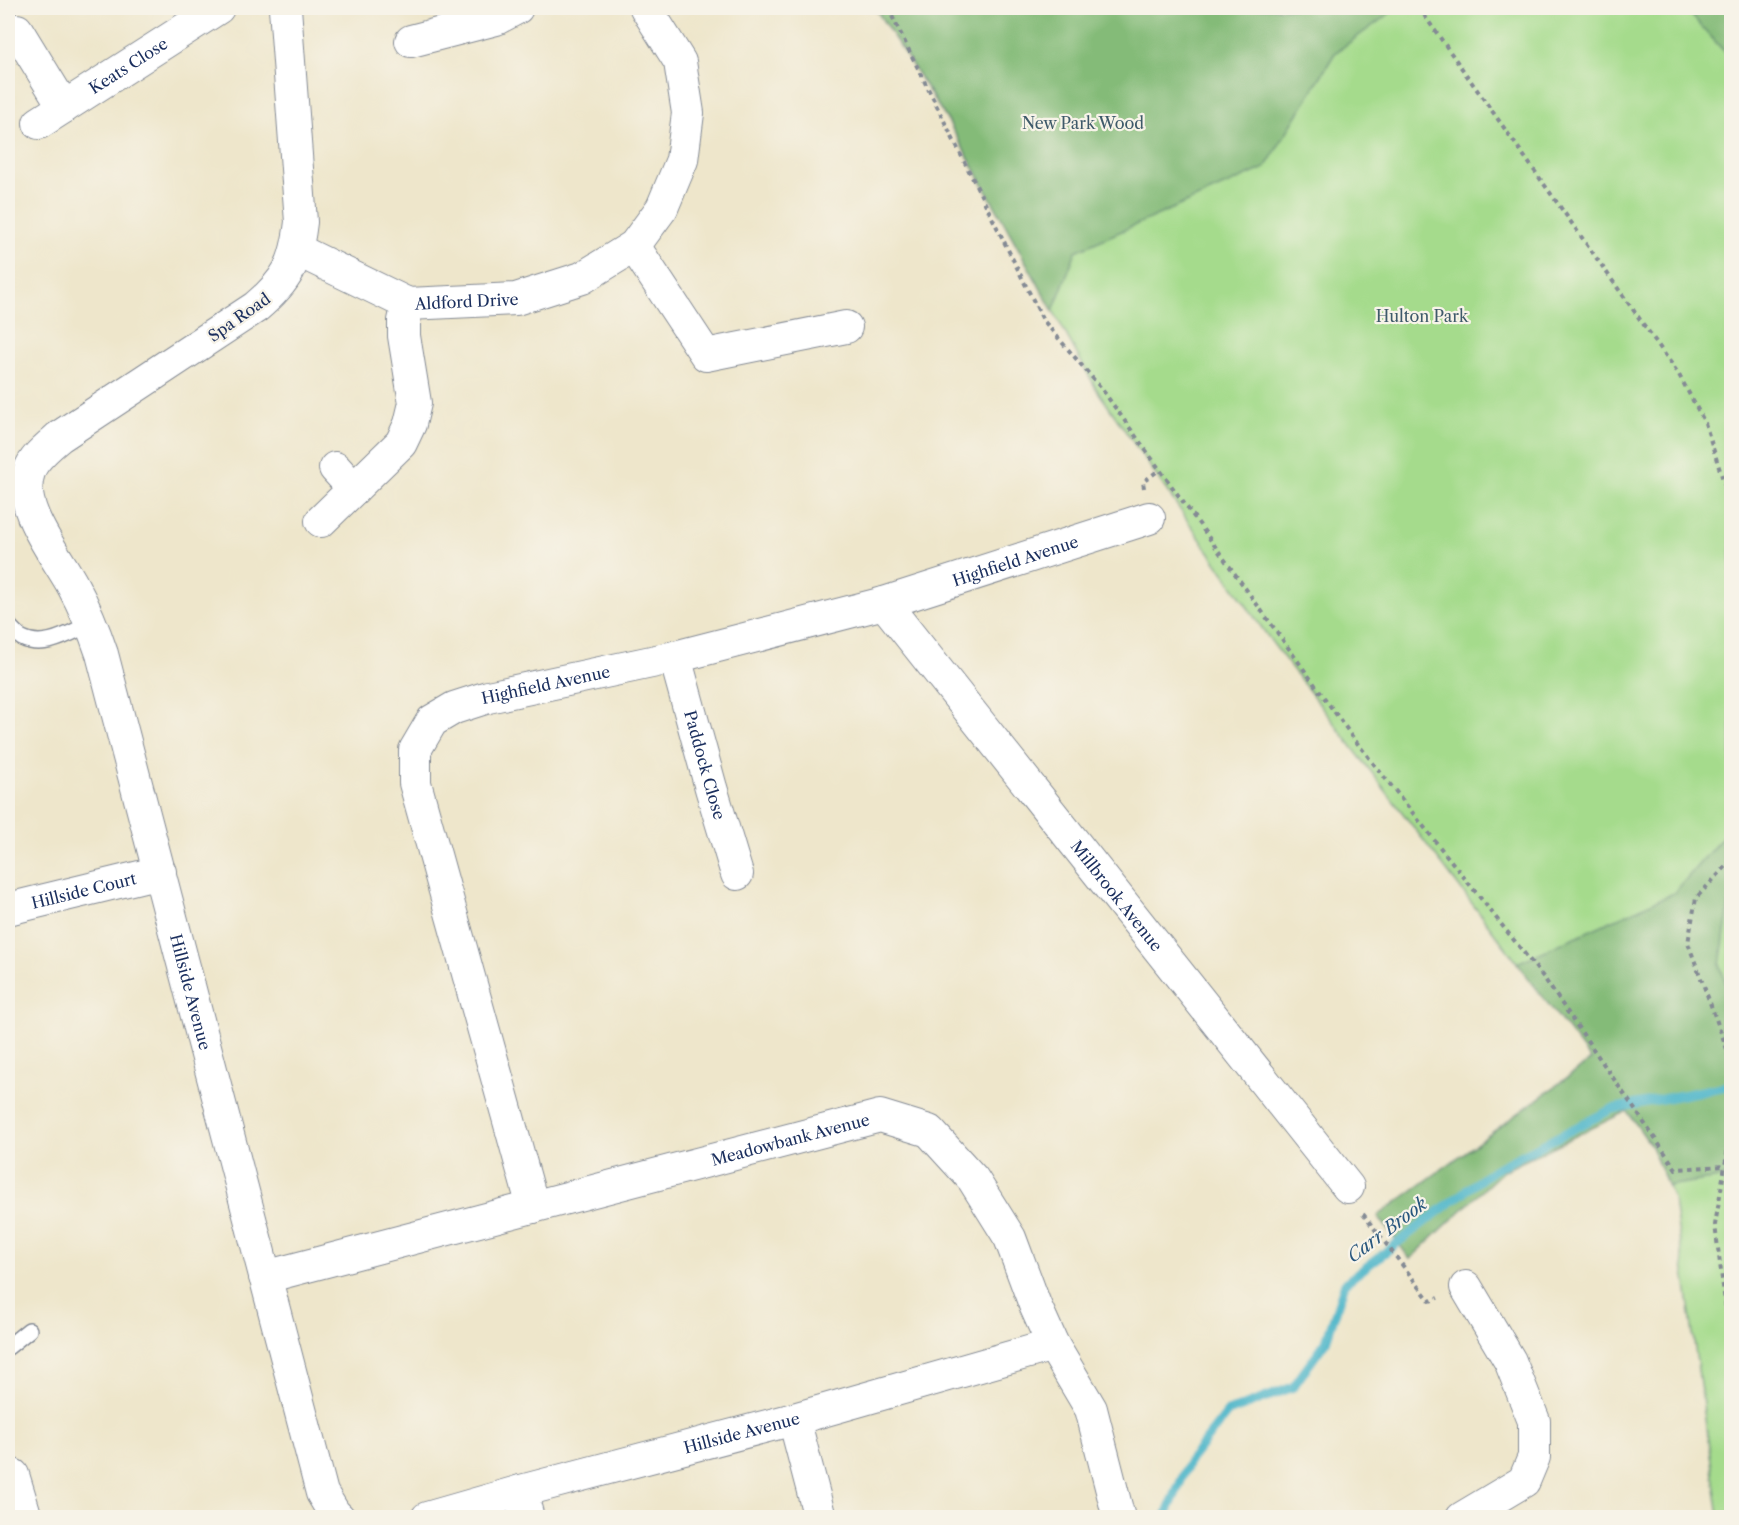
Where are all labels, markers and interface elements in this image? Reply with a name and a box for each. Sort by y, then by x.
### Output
street label: Keats Close [85,33,171,98]
park label: New Park Wood [1022,113,1144,133]
street label: Spa Road [204,288,274,346]
street label: Aldford Drive [413,289,519,314]
park label: Hulton Park [1376,306,1469,326]
street label: Highfield Avenue [950,531,1081,590]
street label: Highfield Avenue [479,661,612,708]
street label: Paddock Close [680,708,730,822]
street label: Millbrook Avenue [1067,836,1167,955]
street label: Hillside Court [29,868,139,913]
street label: Hillside Avenue [166,932,215,1052]
street label: Meadowbank Avenue [709,1109,872,1170]
water label: Carr Brook [1343,1192,1432,1267]
street label: Hillside Avenue [681,1408,802,1458]

